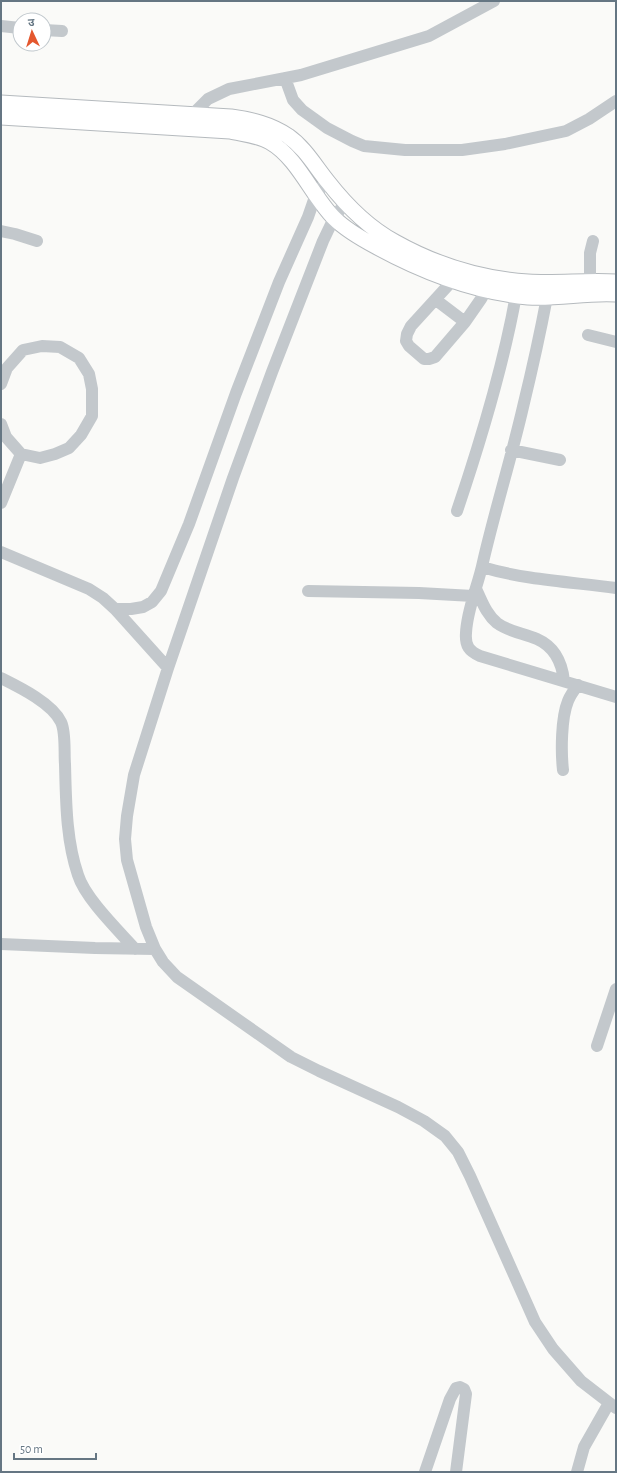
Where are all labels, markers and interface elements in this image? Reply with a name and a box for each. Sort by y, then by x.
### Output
north arrow [12,12,52,52]
text: उ [28,17,35,28]
scale bar [14,1435,96,1461]
text: 50 m [20,1443,43,1455]

